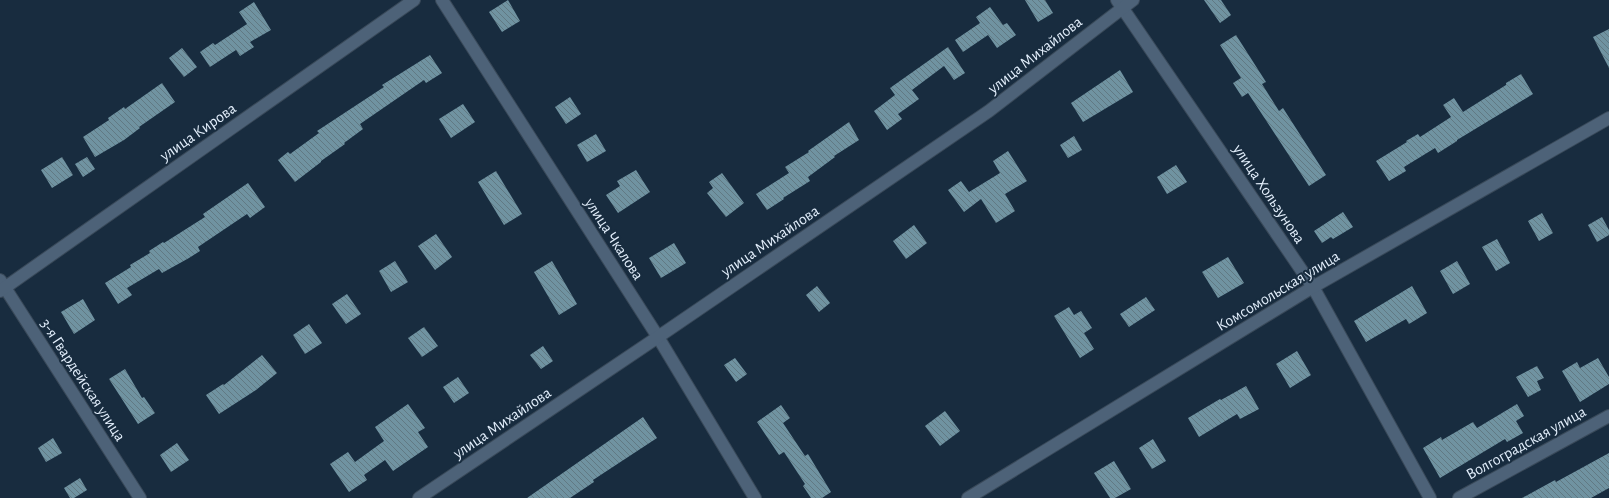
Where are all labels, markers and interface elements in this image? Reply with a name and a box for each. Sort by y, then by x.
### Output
street label: улица Михайлова [984,13,1086,98]
street label: улица Кирова [156,100,240,165]
street label: улица Хользунова [1229,141,1308,247]
street label: улица Чкалова [580,194,646,283]
street label: улица Михайлова [717,202,822,281]
street label: Комсомольская улица [1214,248,1343,335]
street label: 3-я Гвардейская улица [37,316,128,445]
street label: улица Михайлова [449,384,554,463]
street label: Волгоградская улица [1463,403,1589,483]

